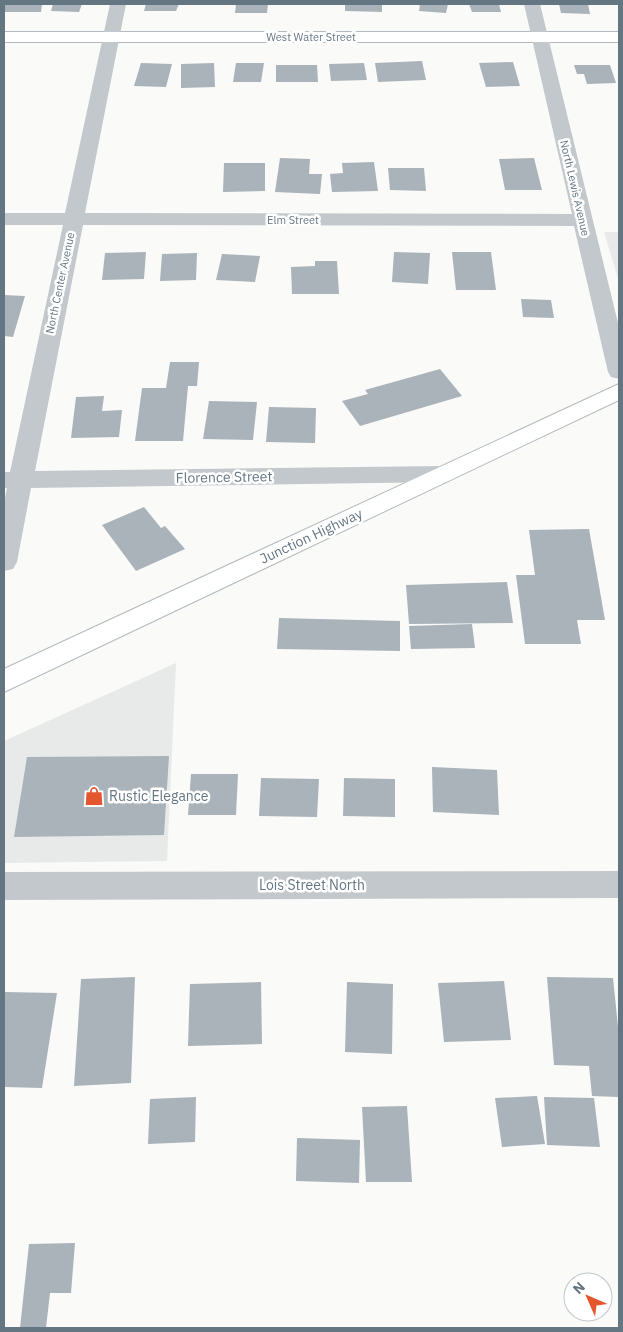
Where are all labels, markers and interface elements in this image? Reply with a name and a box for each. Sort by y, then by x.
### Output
street label: West Water Street [266,30,356,44]
street label: North Lewis Avenue [557,139,593,237]
street label: Elm Street [267,213,319,227]
street label: North Center Avenue [42,231,78,335]
street label: Florence Street [176,467,272,487]
street label: Junction Highway [257,504,365,568]
shop icon: Rustic Elegance [83,785,105,807]
place label: Rustic Elegance [109,787,209,805]
street label: Lois Street North [259,876,365,894]
north arrow [563,1272,613,1322]
text: N [569,1278,589,1298]

